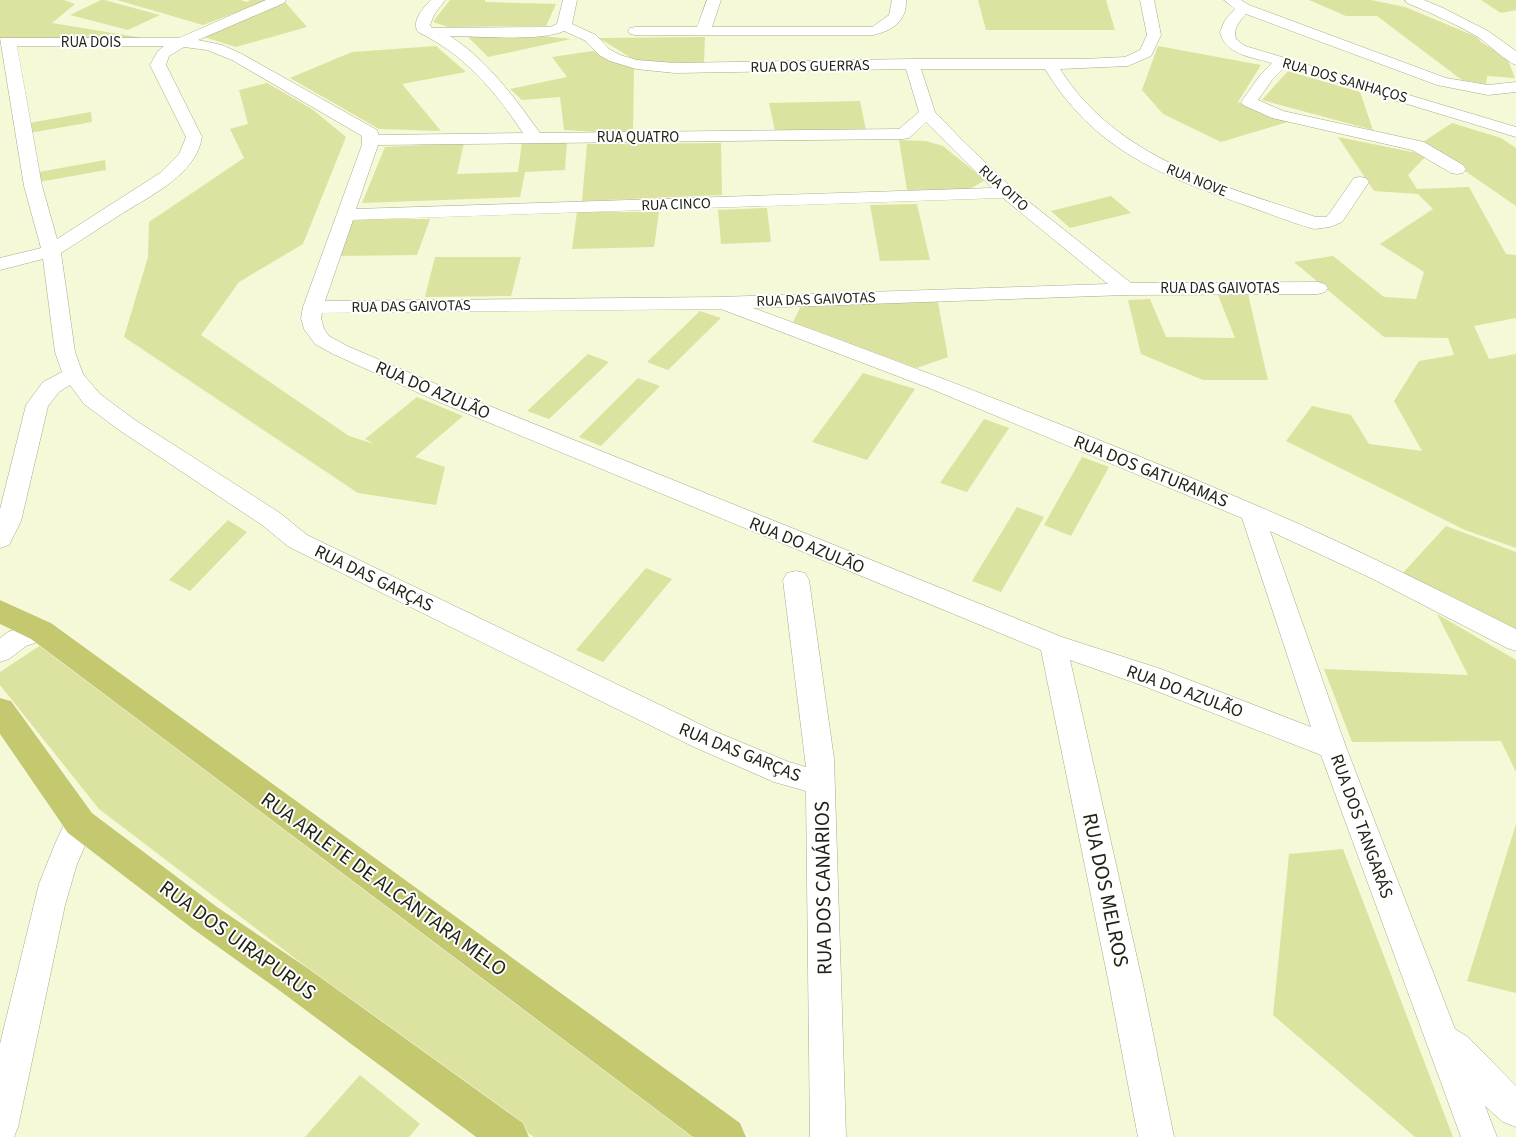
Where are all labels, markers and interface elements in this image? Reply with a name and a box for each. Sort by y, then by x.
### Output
street label: RUA DOIS [61,32,121,53]
street label: RUA DOS SANHAÇOS [1280,53,1410,108]
street label: RUA DOS GUERRAS [750,55,870,78]
street label: RUA QUATRO [597,127,679,148]
street label: RUA NOVE [1163,159,1231,202]
street label: RUA OITO [974,160,1033,216]
street label: RUA CINCO [641,193,711,216]
street label: RUA DAS GAIVOTAS [1160,278,1280,299]
street label: RUA DAS GAIVOTAS [756,287,876,312]
street label: RUA DAS GAIVOTAS [351,295,471,318]
street label: RUA DO AZULÃO [371,355,494,426]
street label: RUA DOS GATURAMAS [1070,429,1232,514]
street label: RUA DO AZULÃO [745,511,868,580]
street label: RUA DAS GARÇAS [310,539,437,618]
street label: RUA DO AZULÃO [1123,659,1247,724]
street label: RUA DAS GARÇAS [675,717,805,788]
street label: RUA DOS TANGARÁS [1324,751,1399,902]
street label: RUA ARLETE DE ALCÂNTARA MELO [255,784,513,984]
street label: RUA DOS CANÁRIOS [806,801,840,975]
street label: RUA DOS MELROS [1075,810,1137,970]
street label: RUA DOS UIRAPURUS [153,873,323,1007]

